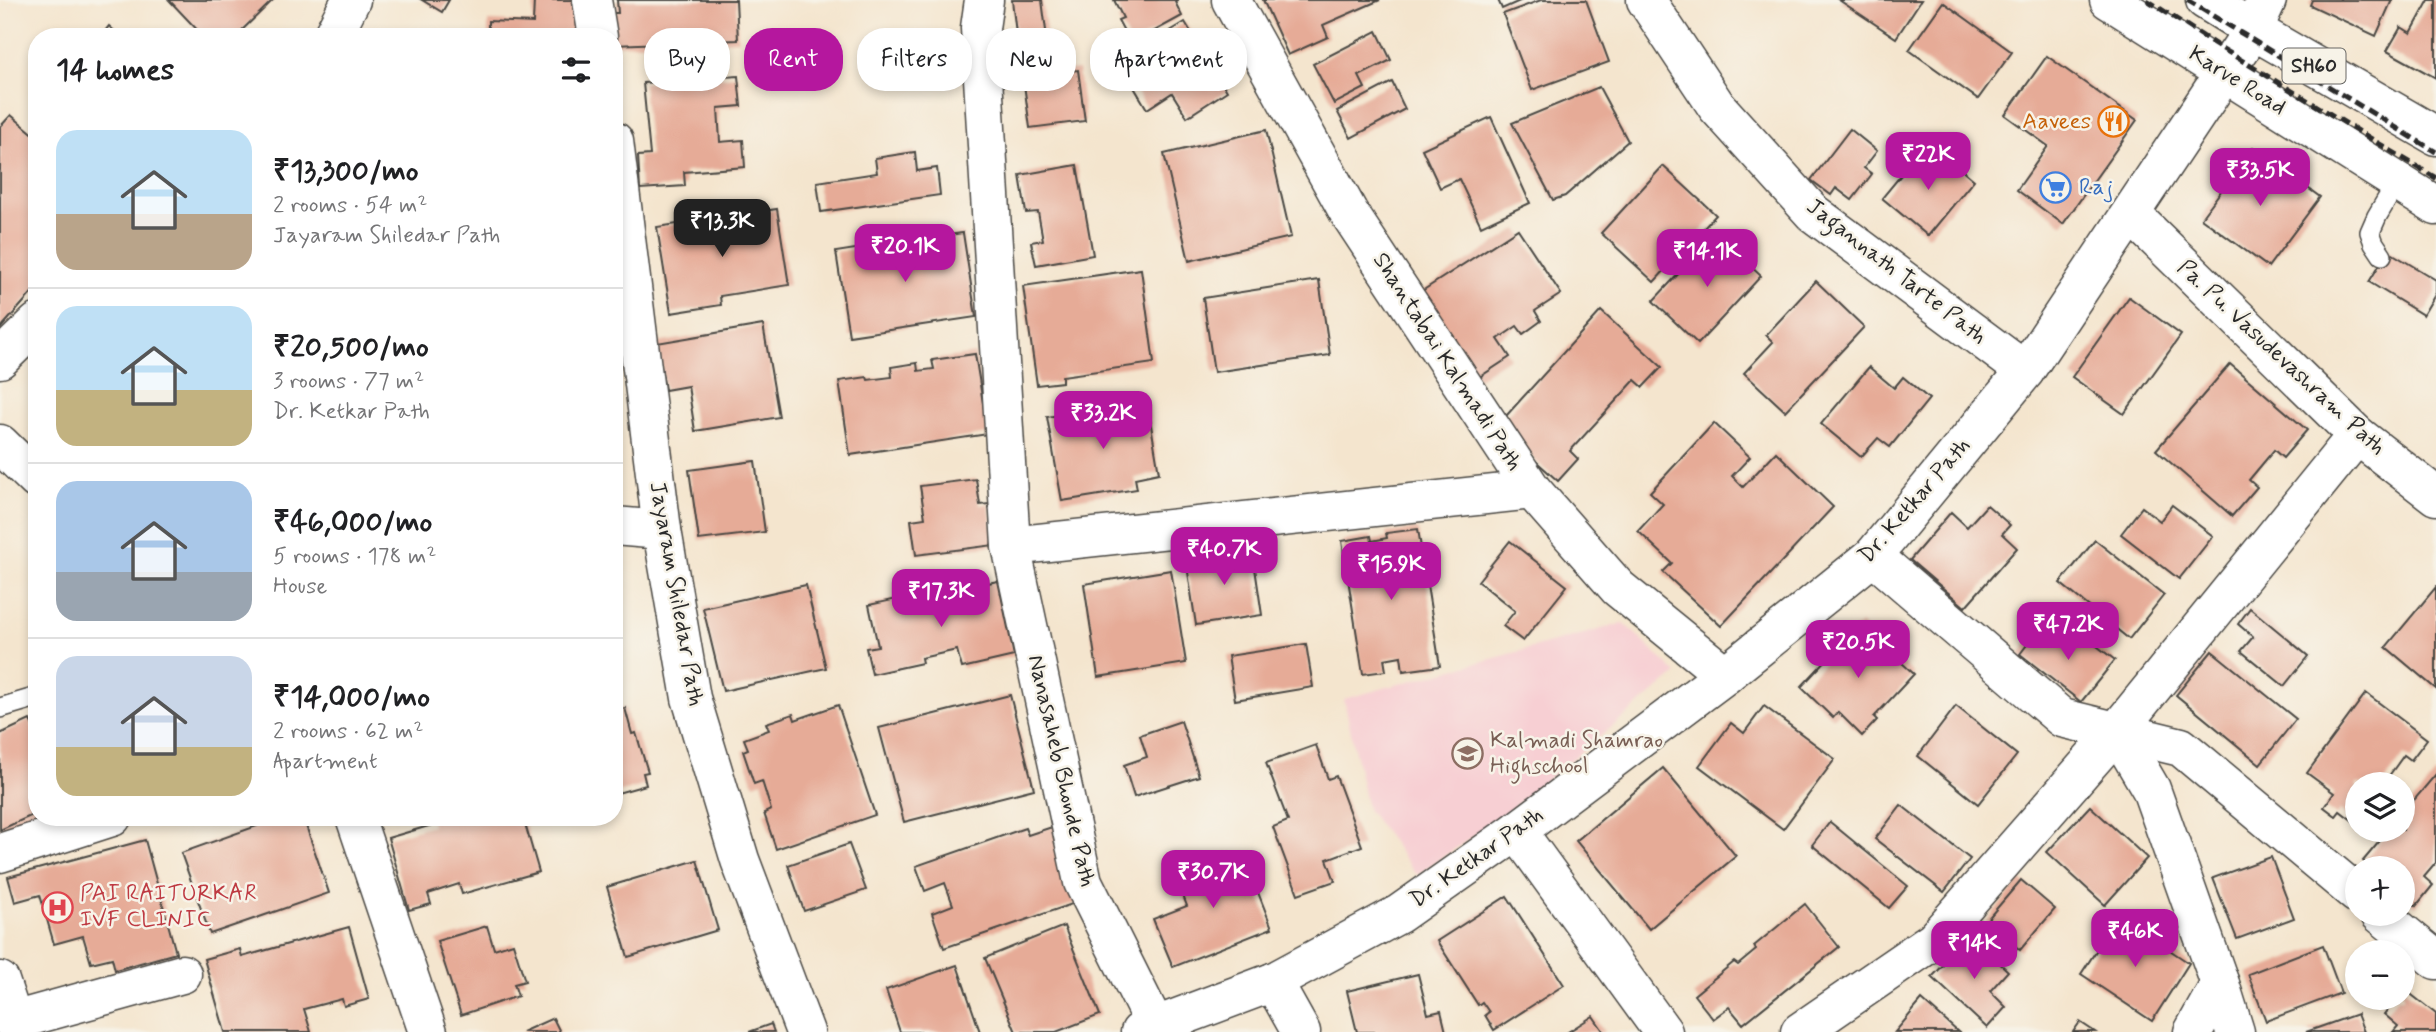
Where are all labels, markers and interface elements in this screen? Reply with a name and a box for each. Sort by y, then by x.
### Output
chip: Buy [644,28,730,91]
chip: Rent [744,28,843,91]
chip: Filters [857,28,972,91]
chip: New [986,28,1076,91]
chip: Apartment [1090,28,1247,91]
street label: Karve Road [2183,39,2291,123]
road number: SH60 [2282,48,2346,84]
text: 14 homes [56,51,174,90]
icon: filters [557,51,595,89]
restaurant icon: Aavees [2097,105,2131,139]
place label: Aavees [2022,107,2091,137]
pin: ₹22K [1887,132,1969,192]
text: ₹22K [1902,140,1954,170]
pin: ₹33.5K [2203,148,2317,208]
text: ₹13,300/mo [273,152,419,191]
text: ₹33.5K [2226,156,2294,186]
icon: home [112,158,196,242]
supermarket icon: Raj [2039,171,2073,205]
place label: Raj [2079,173,2113,203]
text: 2 rooms · 54 m² [273,191,427,221]
street label: Jagannath Tarte Path [1798,192,1992,353]
pin: ₹13.3K [665,200,779,259]
text: ₹13.3K [690,207,754,237]
text: Jayaram Shiledar Path [273,221,500,251]
pin: ₹20.1K [848,224,962,284]
pin: ₹14.1K [1650,230,1764,289]
text: ₹20.1K [871,232,939,262]
text: ₹14.1K [1673,237,1741,267]
street label: Shantabai Kalmadi Path [1365,247,1529,477]
street label: Pa. Pu. Vasudevashram Path [2170,253,2392,463]
text: ₹20,500/mo [273,328,429,367]
icon: home [112,334,196,418]
text: 3 rooms · 77 m² [273,367,424,397]
pin: ₹33.2K [1046,392,1160,451]
text: Dr. Ketkar Path [273,397,430,427]
text: ₹33.2K [1070,399,1136,429]
street label: Dr. Ketkar Path [1852,432,1978,570]
street label: Jayaram Shiledar Path [641,479,711,709]
text: ₹46,000/mo [273,503,432,542]
icon: home [112,509,196,593]
pin: ₹40.7K [1167,528,1281,587]
text: ₹40.7K [1187,535,1261,565]
text: 5 rooms · 178 m² [273,542,436,572]
pin: ₹15.9K [1334,542,1448,602]
text: ₹15.9K [1357,550,1425,580]
pin: ₹17.3K [884,570,998,629]
text: House [273,572,327,602]
text: ₹17.3K [908,577,974,607]
pin: ₹47.2K [2011,602,2125,662]
text: ₹47.2K [2033,610,2103,640]
pin: ₹20.5K [1801,620,1915,680]
text: ₹20.5K [1822,628,1894,658]
street label: Nanasaheb Bhonde Path [1020,652,1102,890]
text: ₹14,000/mo [273,678,430,717]
icon: home [112,684,196,768]
text: 2 rooms · 62 m² [273,717,424,747]
place label: Kalmadi Shamrao Highschool [1490,726,1663,784]
school or university icon: Kalmadi Shamrao Highschool [1450,737,1484,771]
text: Apartment [273,747,378,777]
map controls [2345,772,2415,1010]
button: layers [2345,772,2415,842]
street label: Dr. Ketkar Path [1404,801,1550,915]
pin: ₹30.7K [1156,850,1270,910]
button: + [2345,856,2415,926]
text: ₹30.7K [1177,858,1249,888]
place label: PAI RAITURKAR IVF CLINIC [80,879,257,935]
hospital icon: PAI RAITURKAR IVF CLINIC [40,890,74,924]
pin: ₹46K [2094,909,2176,969]
text: ₹46K [2107,917,2163,947]
pin: ₹14K [1933,922,2015,981]
text: ₹14K [1947,929,2001,959]
button: − [2345,940,2415,1010]

